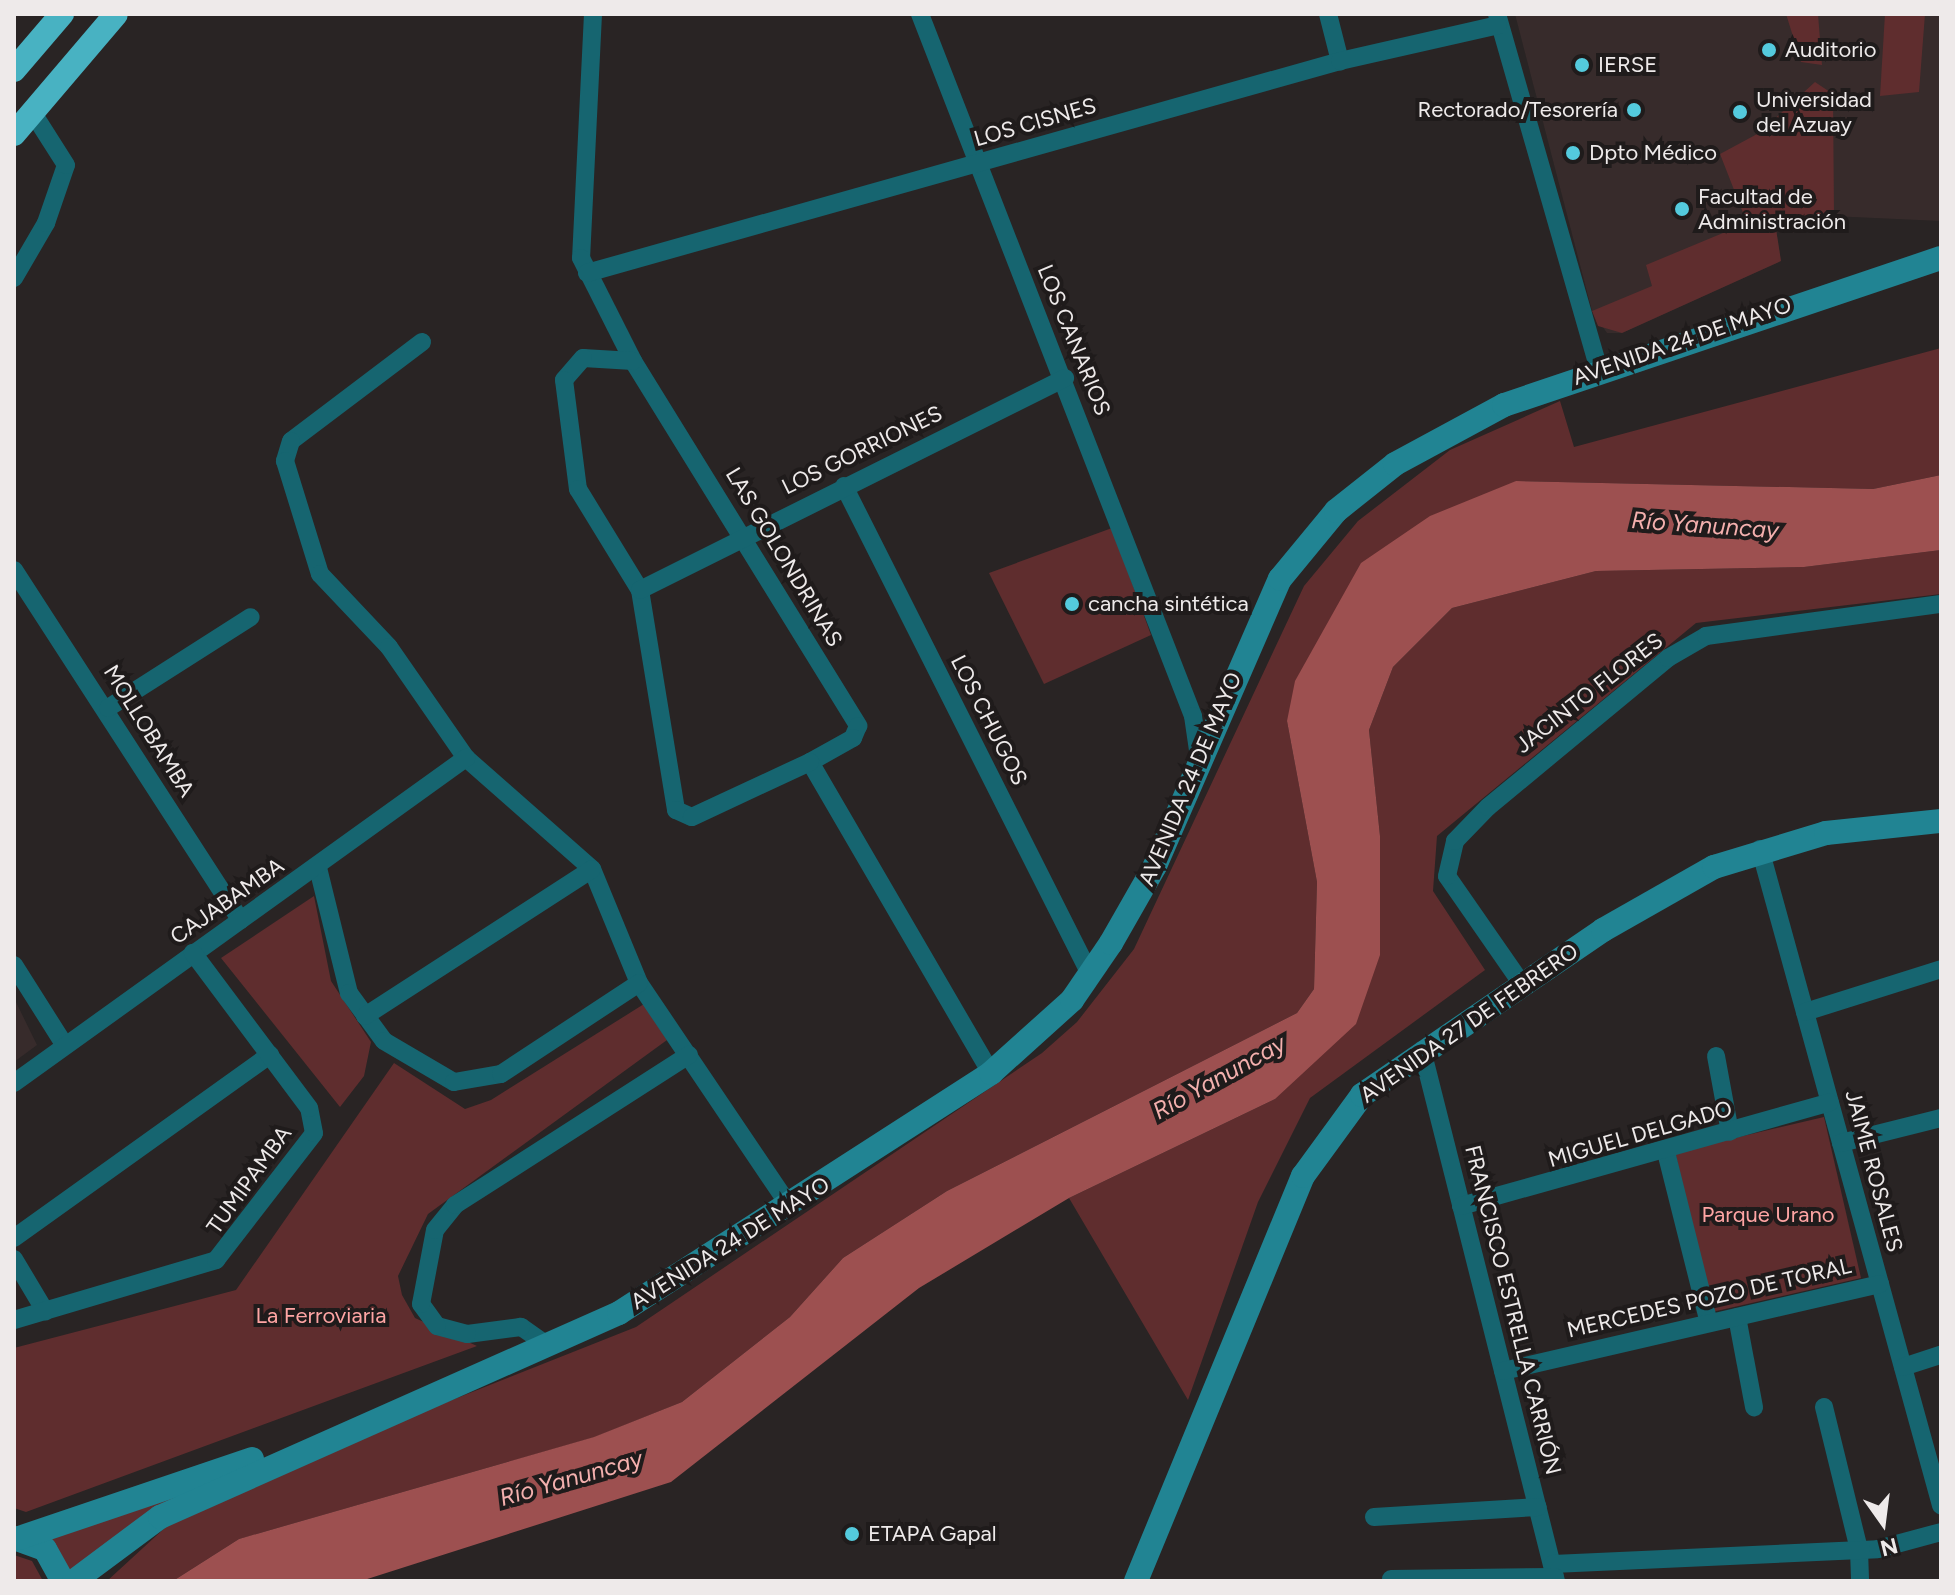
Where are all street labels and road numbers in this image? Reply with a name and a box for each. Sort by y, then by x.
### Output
street label: LOS CISNES [971,92,1099,152]
street label: LOS CANARIOS [1032,261,1116,419]
street label: AVENIDA 24 DE MAYO [1569,291,1795,391]
street label: LOS GORRIONES [778,400,946,500]
street label: LAS GOLONDRINAS [720,463,848,651]
street label: JACINTO FLORES [1510,627,1668,759]
street label: LOS CHUGOS [945,651,1033,789]
street label: MOLLOBAMBA [98,660,200,802]
street label: AVENIDA 24 DE MAYO [1133,668,1247,890]
street label: CAJABAMBA [165,852,289,950]
street label: AVENIDA 27 DE FEBRERO [1355,938,1583,1108]
street label: JAIME ROSALES [1840,1087,1908,1255]
street label: MIGUEL DELGADO [1545,1095,1735,1173]
street label: TUMIPAMBA [201,1121,297,1239]
street label: FRANCISCO ESTRELLA CARRIÓN [1459,1143,1567,1477]
street label: AVENIDA 24 DE MAYO [626,1171,834,1315]
street label: MERCEDES POZO DE TORAL [1564,1252,1854,1344]

